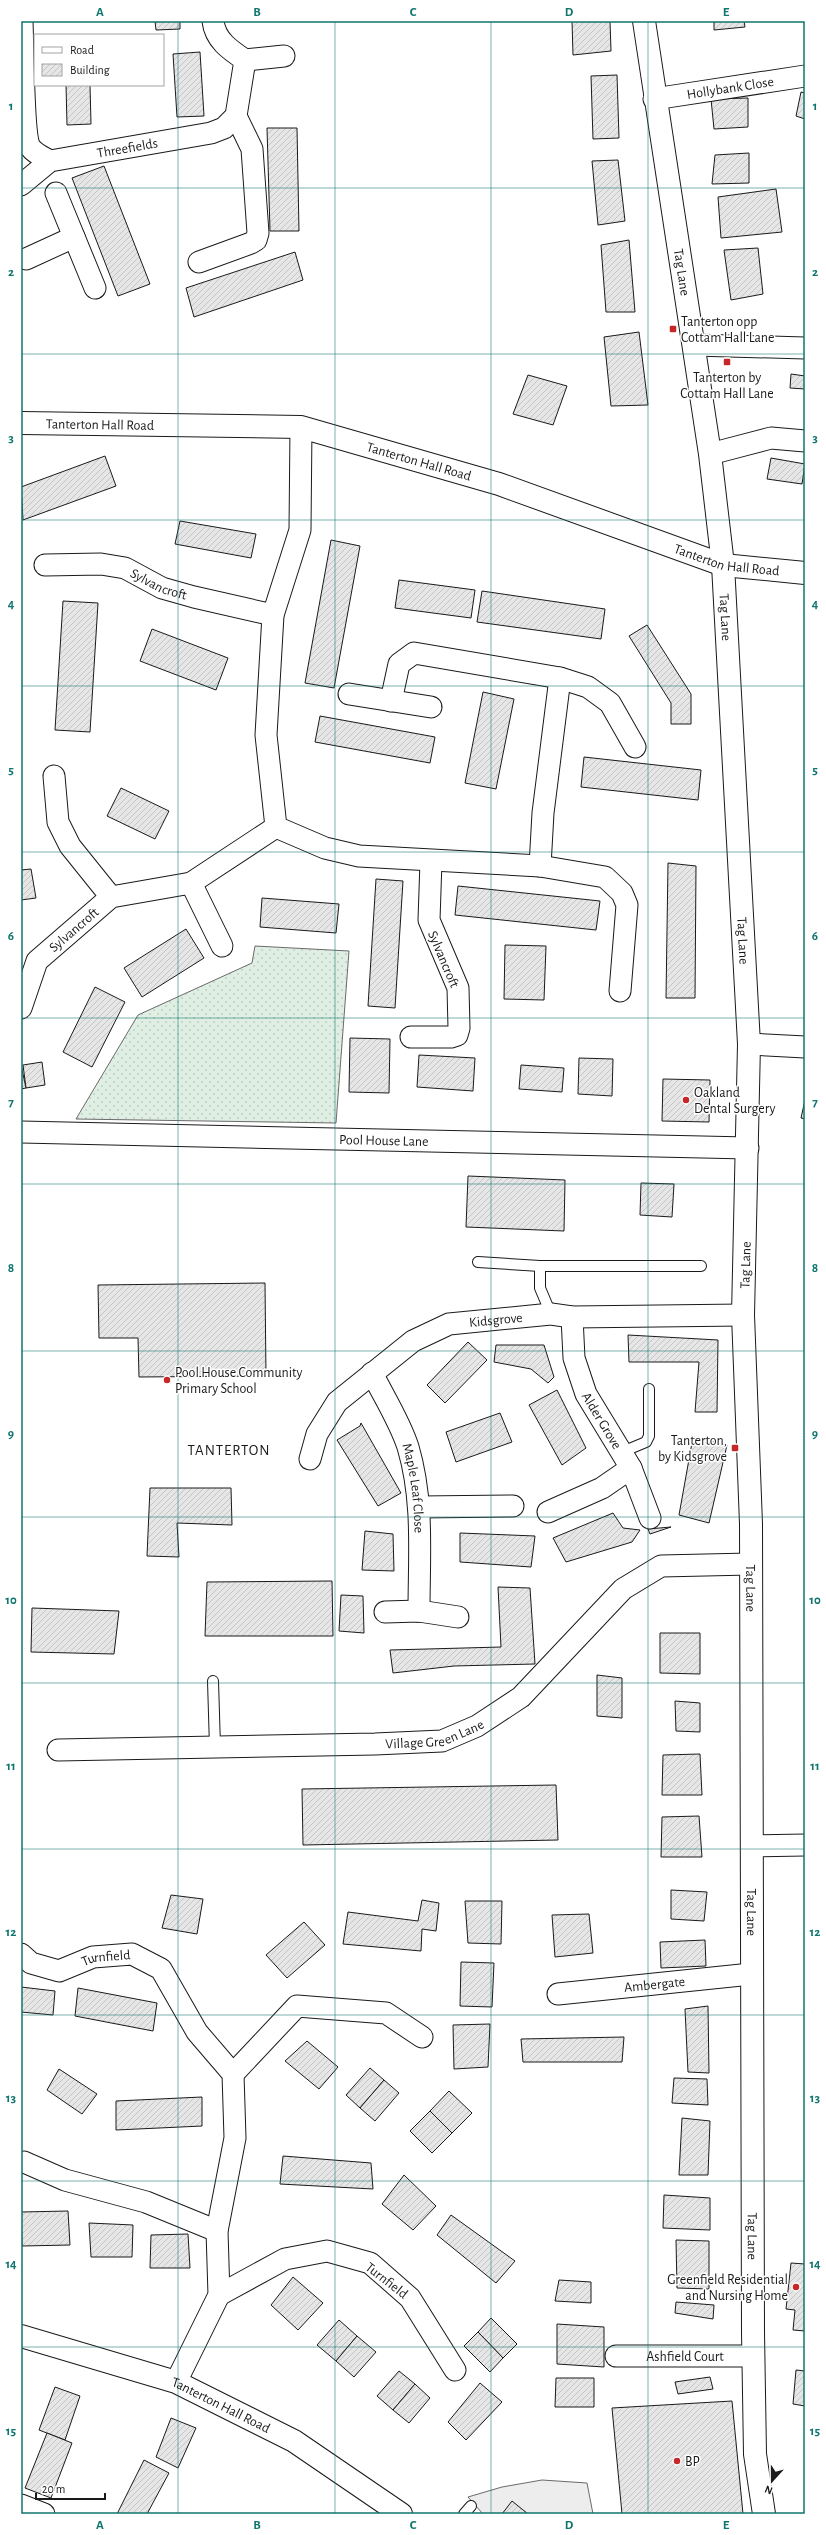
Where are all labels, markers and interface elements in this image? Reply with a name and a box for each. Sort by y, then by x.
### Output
text: A [96,6,104,19]
text: B [253,6,261,19]
text: C [410,6,417,19]
text: D [565,6,574,19]
text: E [723,6,730,19]
legend [34,34,164,86]
text: Road [70,44,94,56]
text: Building [70,64,110,76]
street label: Hollybank Close [686,75,775,102]
text: 1 [9,100,13,113]
text: 1 [813,100,817,113]
street label: Threefields [96,136,159,161]
street label: Tag Lane [671,248,692,297]
text: 2 [8,266,14,279]
text: 2 [812,266,818,279]
place label: Tanterton opp Cottam Hall Lane [681,315,774,345]
marker: Tanterton opp Cottam Hall Lane [668,324,678,334]
marker: Tanterton by Cottam Hall Lane [722,357,732,367]
place label: Tanterton by Cottam Hall Lane [680,371,774,401]
street label: Tanterton Hall Road [46,417,154,433]
text: 3 [8,432,14,445]
text: 3 [812,432,818,445]
street label: Tanterton Hall Road [365,440,473,484]
street label: Tanterton Hall Road [672,542,780,578]
street label: Sylvancroft [128,566,189,603]
street label: Tag Lane [717,593,733,641]
text: 4 [8,598,15,611]
text: 4 [812,598,819,611]
text: 5 [8,764,14,777]
text: 5 [812,764,818,777]
street label: Sylvancroft [47,905,102,955]
street label: Tag Lane [734,917,751,965]
street label: Sylvancroft [425,929,461,990]
text: 6 [8,930,14,943]
text: 6 [812,930,818,943]
place label: Oakland Dental Surgery [694,1086,776,1116]
marker: Oakland Dental Surgery [681,1095,691,1105]
text: 7 [8,1096,14,1109]
text: 7 [812,1096,818,1109]
street label: Pool House Lane [339,1133,429,1149]
street label: Tag Lane [738,1241,754,1289]
text: 8 [8,1262,14,1275]
text: 8 [812,1262,818,1275]
street label: Kidsgrove [468,1311,523,1330]
place label: Pool House Community Primary School [175,1366,303,1396]
marker: Pool House Community Primary School [162,1375,172,1385]
street label: Alder Grove [579,1390,624,1452]
text: 9 [8,1428,14,1441]
text: 9 [812,1428,818,1441]
place label: Tanterton, by Kidsgrove [658,1434,727,1464]
street label: Maple Leaf Close [399,1442,426,1533]
district label: TANTERTON [187,1443,271,1458]
marker: Tanterton, by Kidsgrove [730,1443,740,1453]
street label: Tag Lane [743,1565,757,1612]
text: 10 [5,1594,17,1607]
text: 10 [809,1594,821,1607]
street label: Village Green Lane [385,1717,487,1752]
text: 11 [6,1760,16,1773]
text: 11 [810,1760,820,1773]
street label: Tag Lane [744,1889,758,1936]
text: 12 [6,1926,16,1939]
text: 12 [810,1926,820,1939]
street label: Turnfield [80,1948,131,1969]
street label: Ambergate [623,1975,686,1995]
text: 13 [6,2092,17,2105]
text: 13 [810,2092,821,2105]
street label: Tag Lane [745,2213,759,2260]
text: 14 [5,2258,17,2271]
text: 14 [809,2258,821,2271]
street label: Turnfield [363,2260,410,2302]
place label: Greenfield Residential and Nursing Home [667,2273,788,2303]
marker: Greenfield Residential and Nursing Home [791,2282,801,2292]
street label: Ashfield Court [646,2350,724,2364]
street label: Tanterton Hall Road [170,2375,272,2436]
text: 15 [6,2425,17,2438]
text: 15 [810,2425,821,2438]
place label: BP [685,2455,700,2469]
marker: BP [672,2456,682,2466]
north arrow [752,2461,792,2501]
scale bar [36,2475,105,2501]
text: 20 m [42,2483,65,2495]
text: N [763,2483,774,2496]
text: A [96,2519,104,2532]
text: B [253,2519,261,2532]
text: C [410,2519,417,2532]
text: D [565,2519,574,2532]
text: E [723,2519,730,2532]

